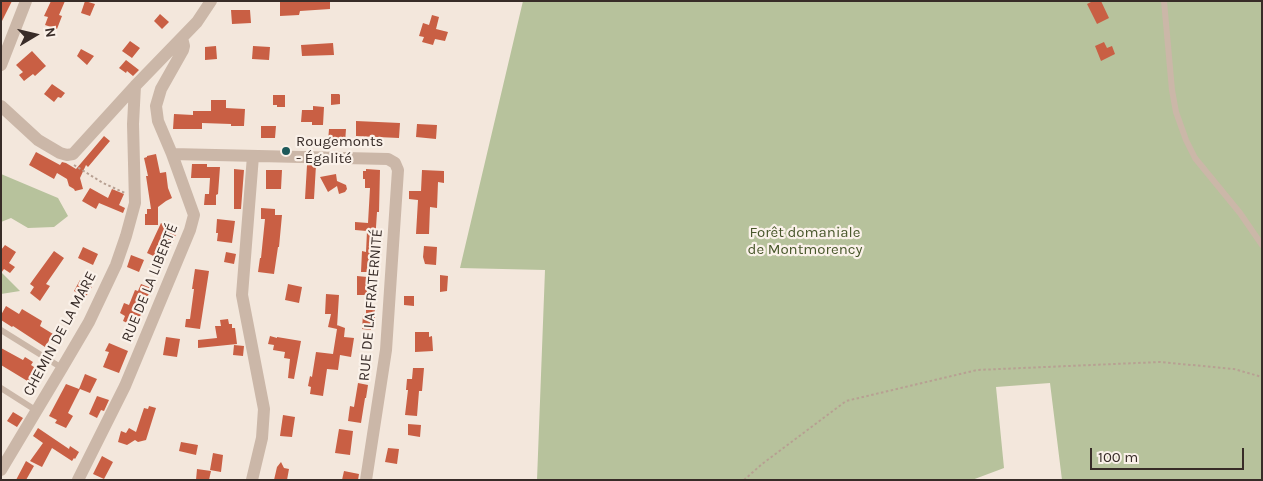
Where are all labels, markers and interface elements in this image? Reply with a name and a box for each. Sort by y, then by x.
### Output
north arrow [10,10,60,60]
text: N [41,26,59,39]
place label: Rougemonts - Égalité [296,133,383,168]
marker: Rougemonts - Égalité [280,145,292,157]
street label: RUE DE LA LIBERTÉ [118,221,182,345]
park label: Forêt domaniale de Montmorency [748,224,862,259]
street label: RUE DE LA FRATERNITÉ [355,228,387,382]
street label: CHEMIN DE LA MARE [20,269,100,399]
scale bar [1093,438,1247,470]
text: 100 m [1098,448,1138,466]

